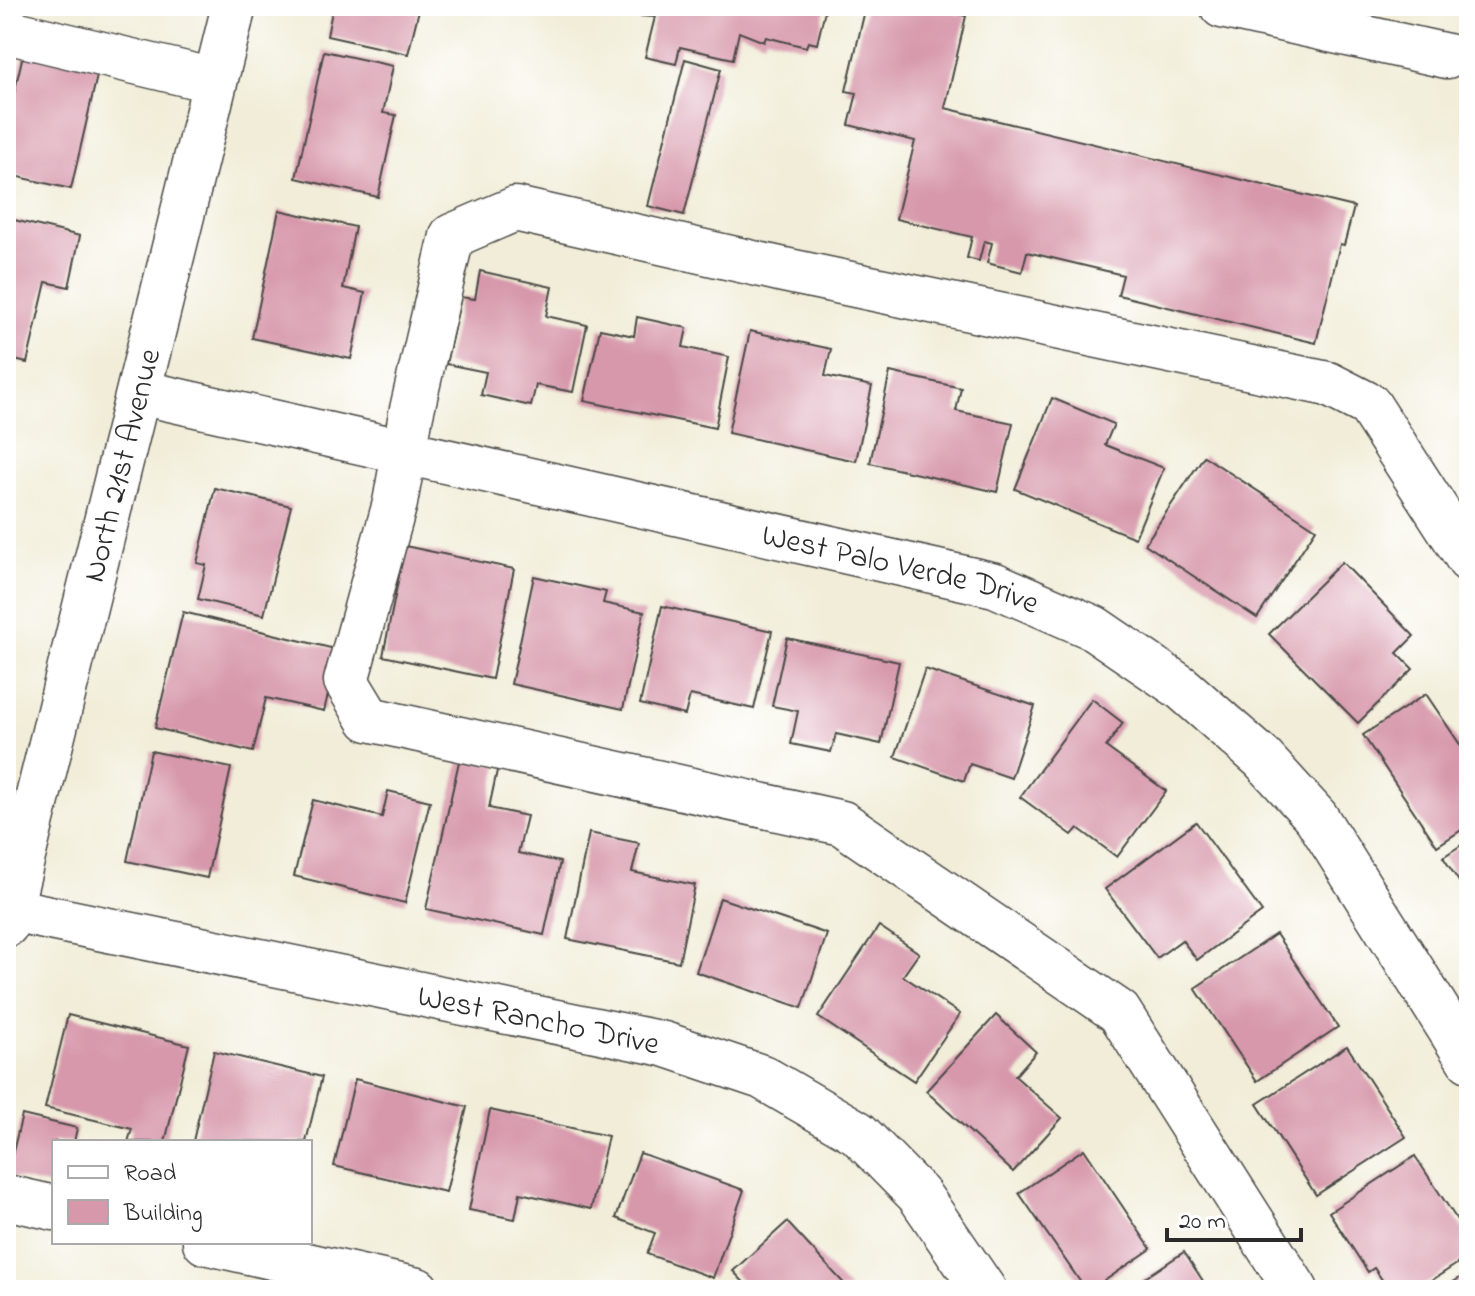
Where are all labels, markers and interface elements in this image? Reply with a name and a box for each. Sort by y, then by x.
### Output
street label: North 21st Avenue [72,343,175,587]
street label: West Palo Verde Drive [757,513,1047,629]
street label: West Rancho Drive [413,974,664,1070]
legend [52,1140,312,1244]
text: Road [124,1157,177,1192]
scale bar [1167,1192,1301,1242]
text: Building [123,1197,203,1232]
text: 20 m [1179,1205,1226,1240]

